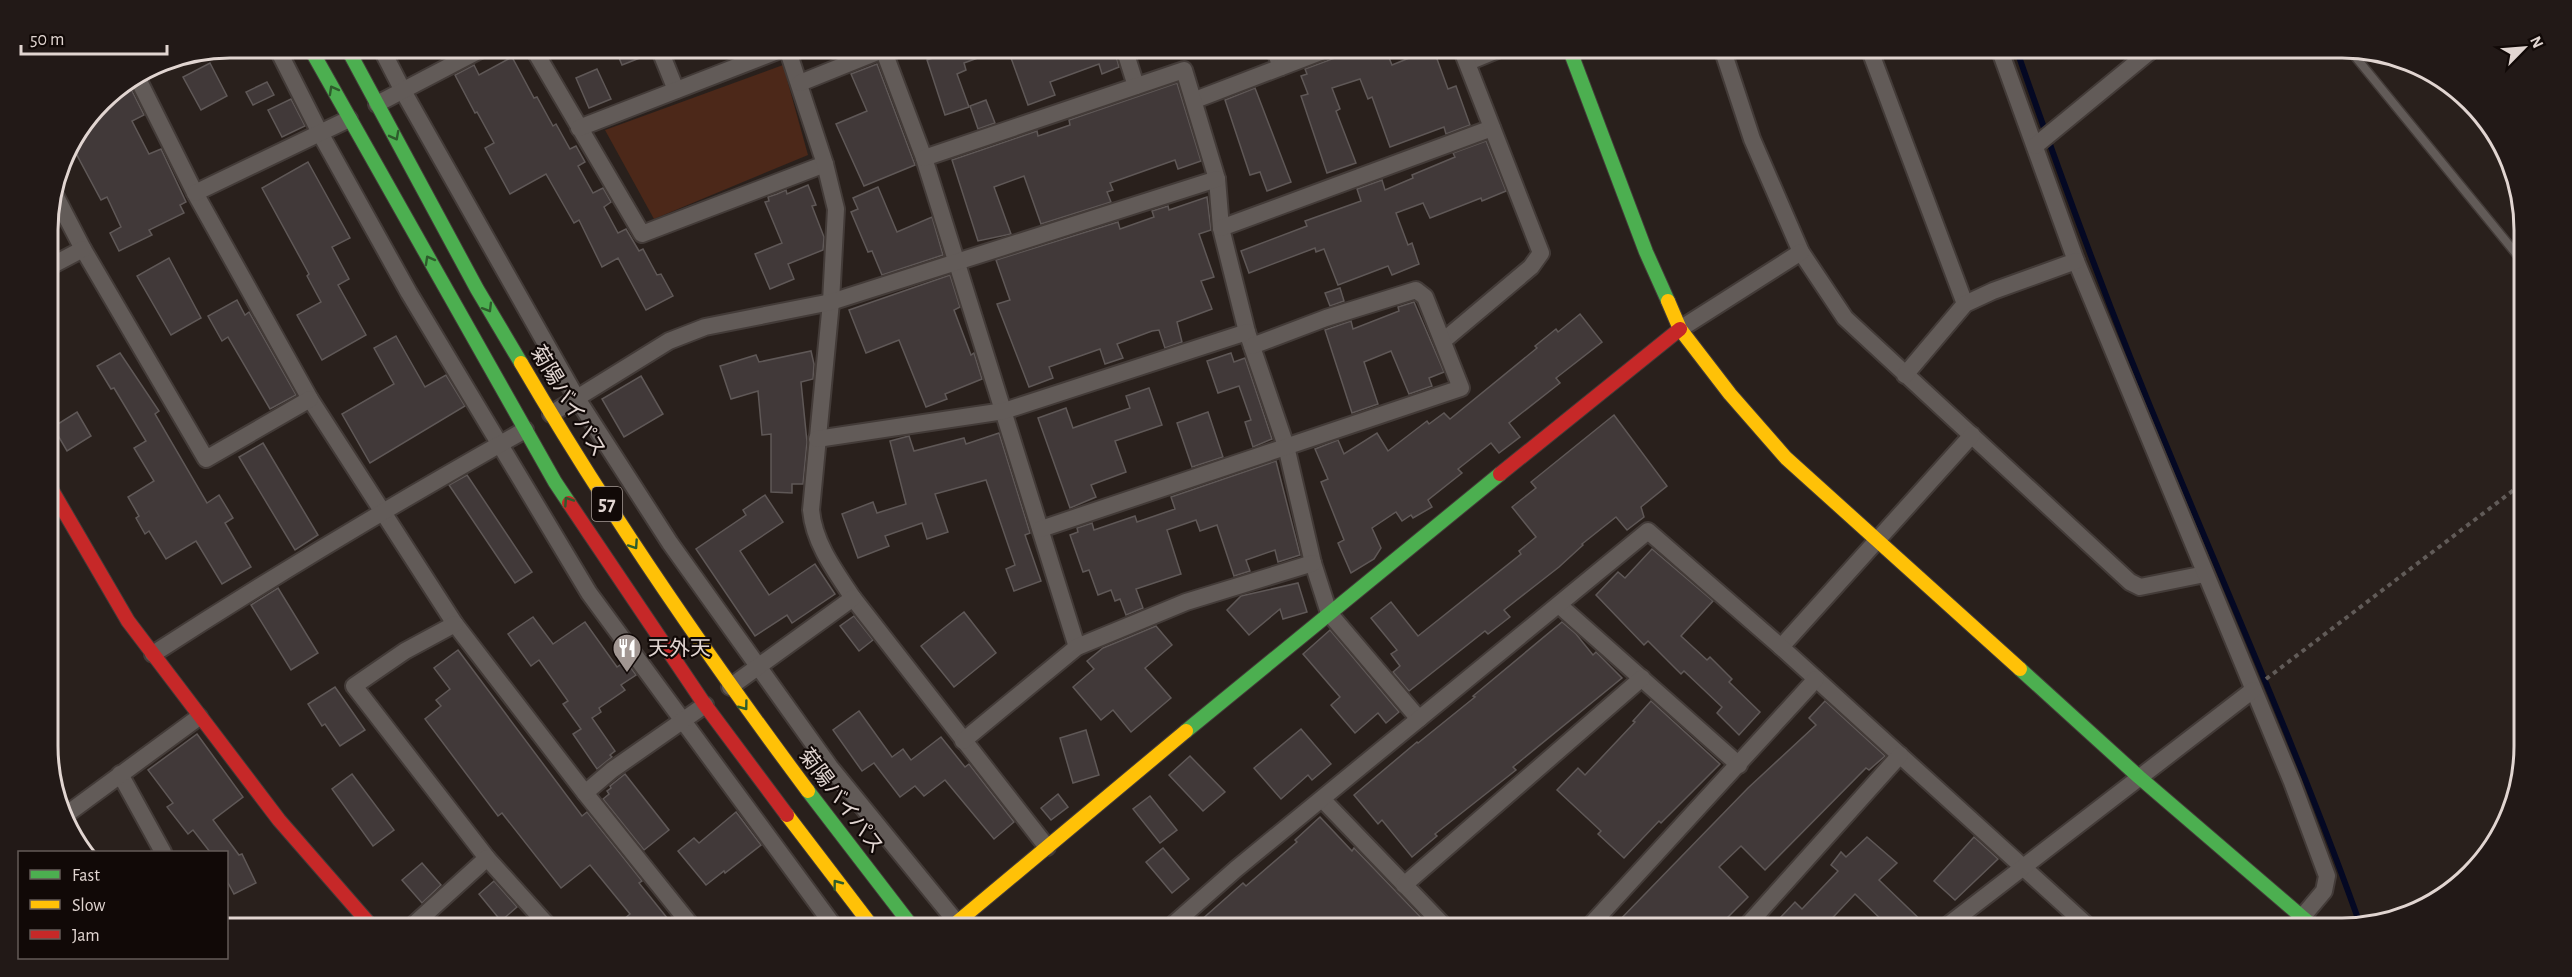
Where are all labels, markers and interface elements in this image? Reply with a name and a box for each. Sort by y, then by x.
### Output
scale bar [21,18,166,56]
north arrow [2494,18,2554,78]
text: 50 m [30,31,64,49]
text: N [2527,34,2546,51]
one-way arrow [329,85,340,96]
one-way arrow [388,130,399,141]
one-way arrow [424,255,436,266]
one-way arrow [480,302,492,312]
street label: 菊陽バイパス [527,341,610,460]
road number: 57 [592,487,622,521]
one-way arrow [564,497,575,508]
one-way arrow [627,539,639,549]
restaurant icon: 天外天 [611,632,643,674]
place label: 天外天 [648,637,711,659]
one-way arrow [737,700,748,711]
street label: 菊陽バイパス [795,744,888,857]
legend [18,851,228,959]
text: Fast [72,867,100,885]
one-way arrow [834,879,845,890]
text: Slow [72,897,105,915]
text: Jam [72,927,100,945]

